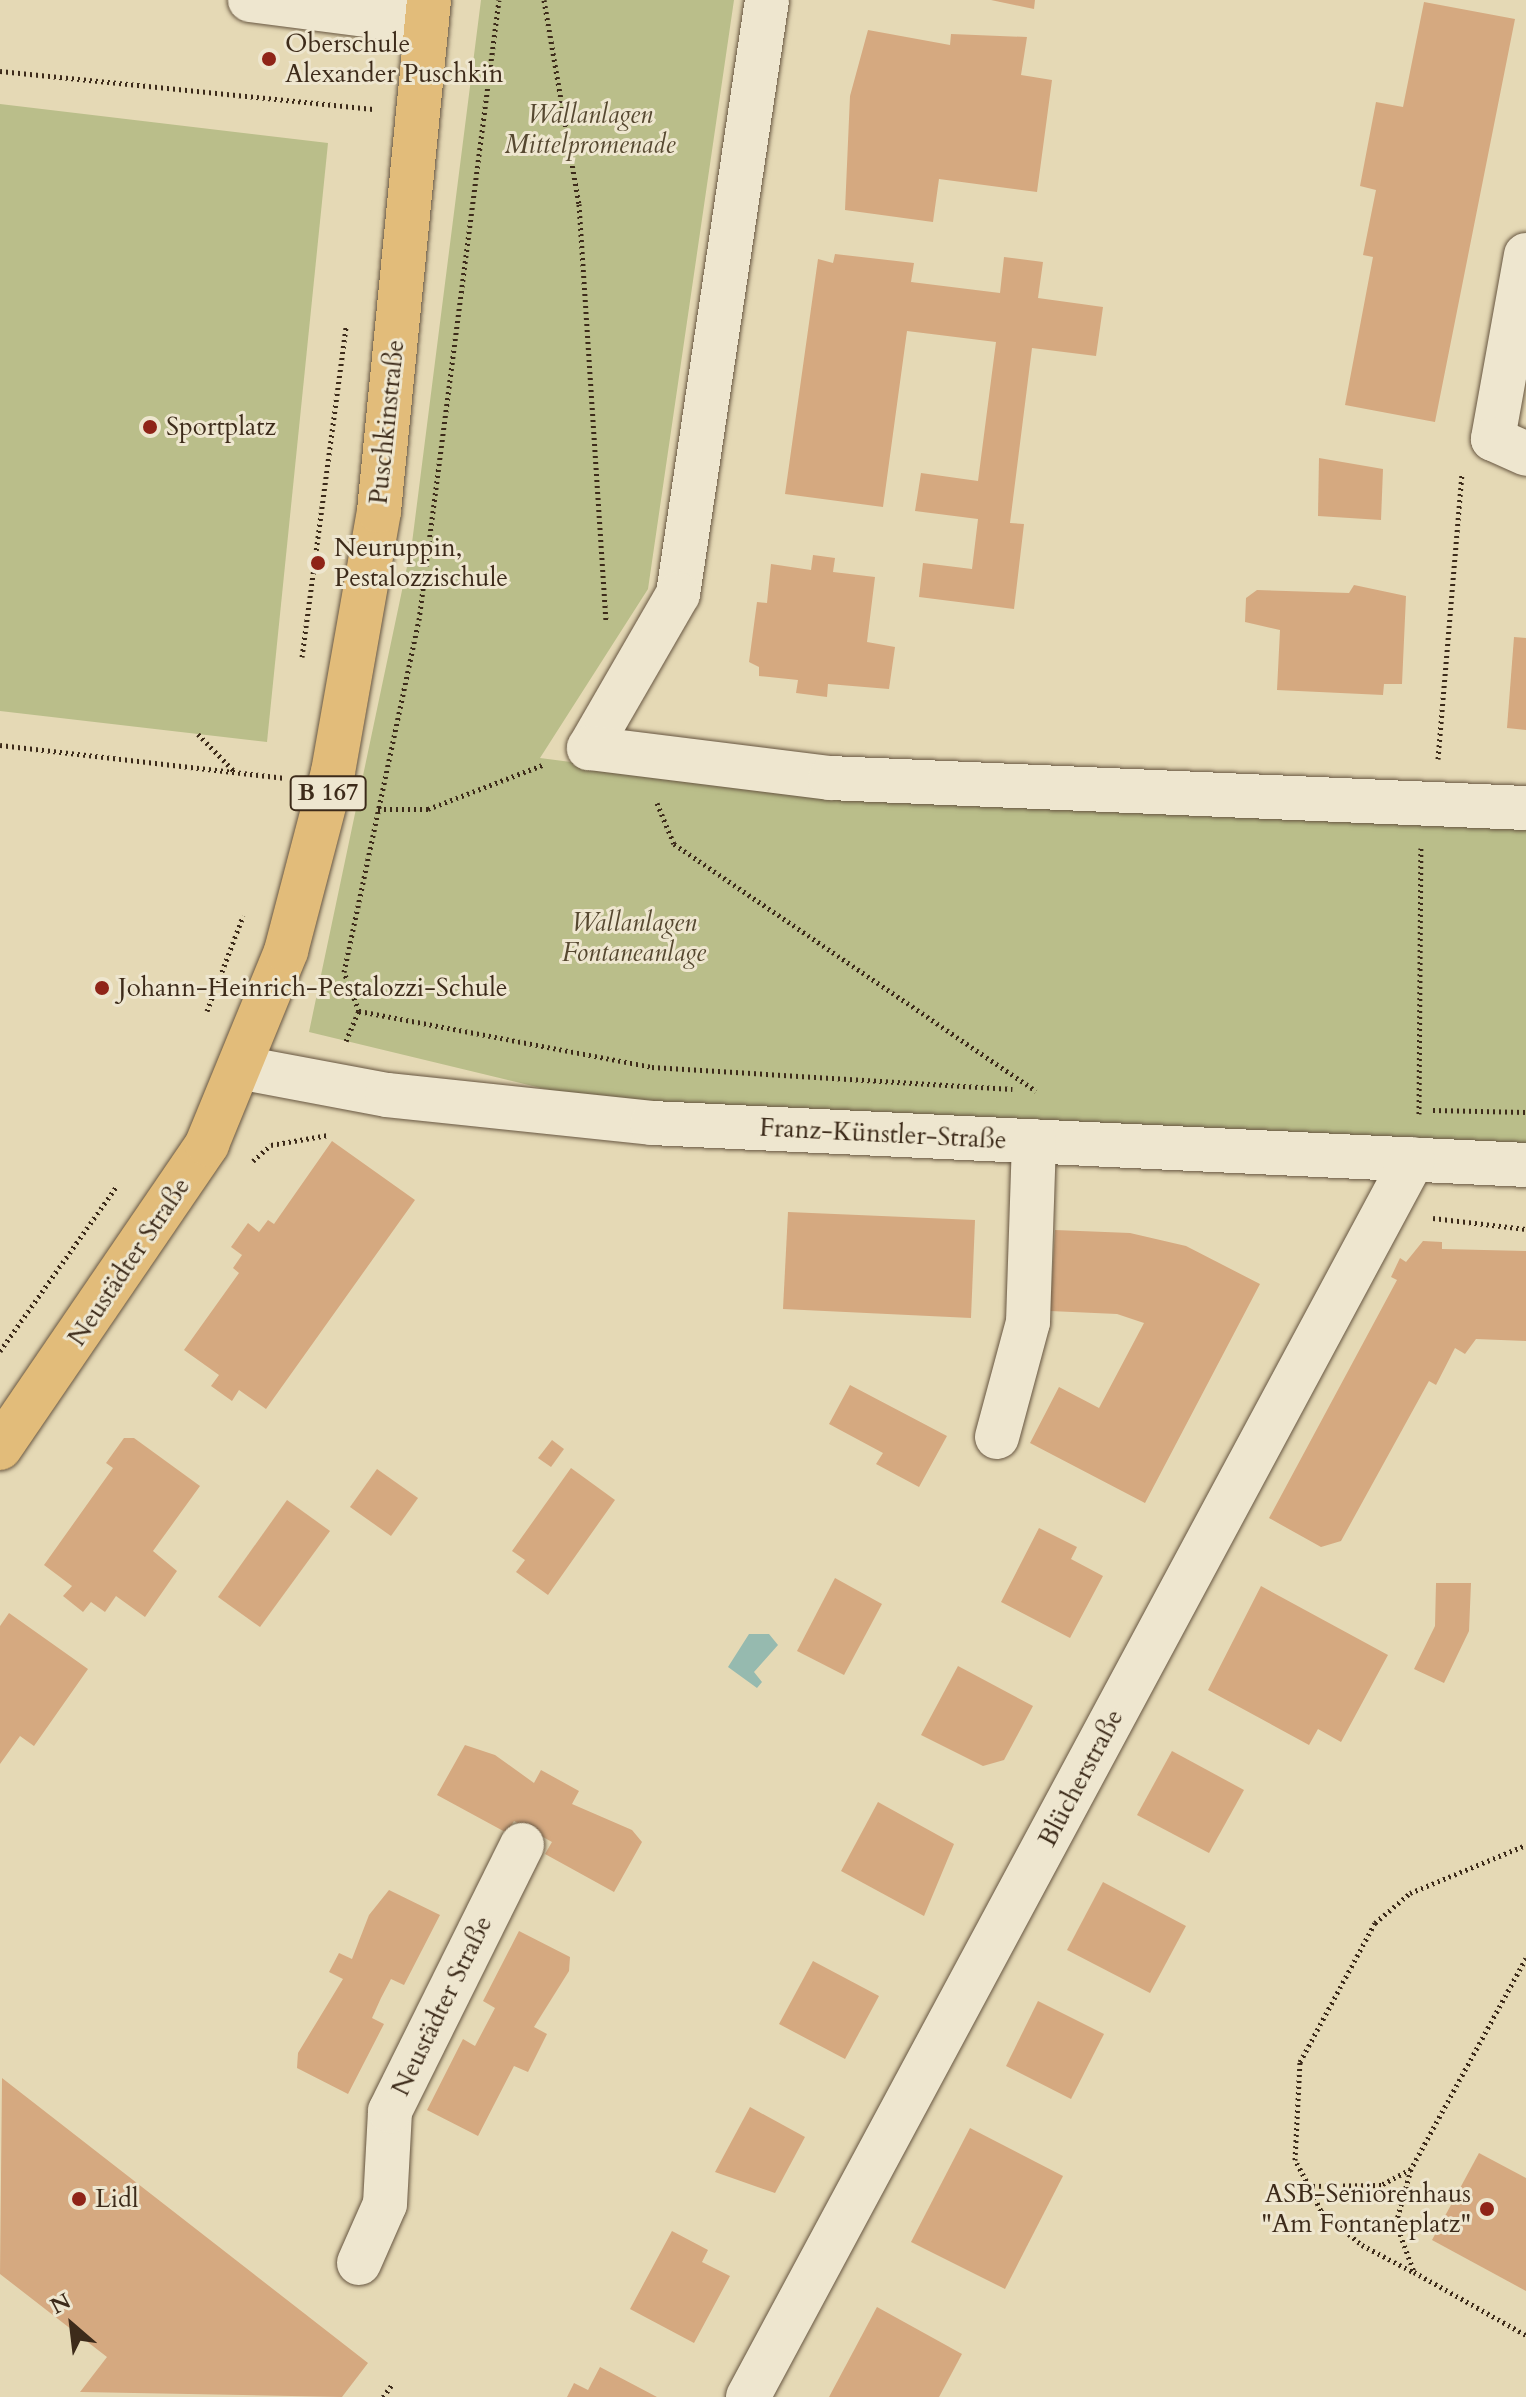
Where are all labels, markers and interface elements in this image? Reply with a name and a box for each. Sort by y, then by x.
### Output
place label: Oberschule Alexander Puschkin [285,28,503,90]
marker: Oberschule Alexander Puschkin [260,50,278,68]
park label: Wallanlagen Mittelpromenade [504,99,676,160]
street label: Puschkinstraße [363,338,411,506]
place label: Sportplatz [166,411,276,443]
marker: Sportplatz [141,418,159,436]
place label: Neuruppin, Pestalozzischule [334,532,508,594]
marker: Neuruppin, Pestalozzischule [309,554,327,572]
road number: B 167 [288,773,368,813]
park label: Wallanlagen Fontaneanlage [562,907,706,968]
place label: Johann-Heinrich-Pestalozzi-Schule [118,972,508,1004]
marker: Johann-Heinrich-Pestalozzi-Schule [93,979,111,997]
street label: Franz-Künstler-Straße [759,1112,1007,1156]
street label: Neustädter Straße [61,1172,197,1352]
street label: Blücherstraße [1032,1704,1130,1852]
street label: Neustädter Straße [385,1911,499,2101]
place label: ASB-Seniorenhaus "Am Fontaneplatz" [1261,2178,1471,2240]
place label: Lidl [95,2183,138,2215]
marker: Lidl [70,2190,88,2208]
marker: ASB-Seniorenhaus "Am Fontaneplatz" [1478,2200,1496,2218]
north arrow [32,2285,112,2365]
text: N [45,2286,76,2322]

